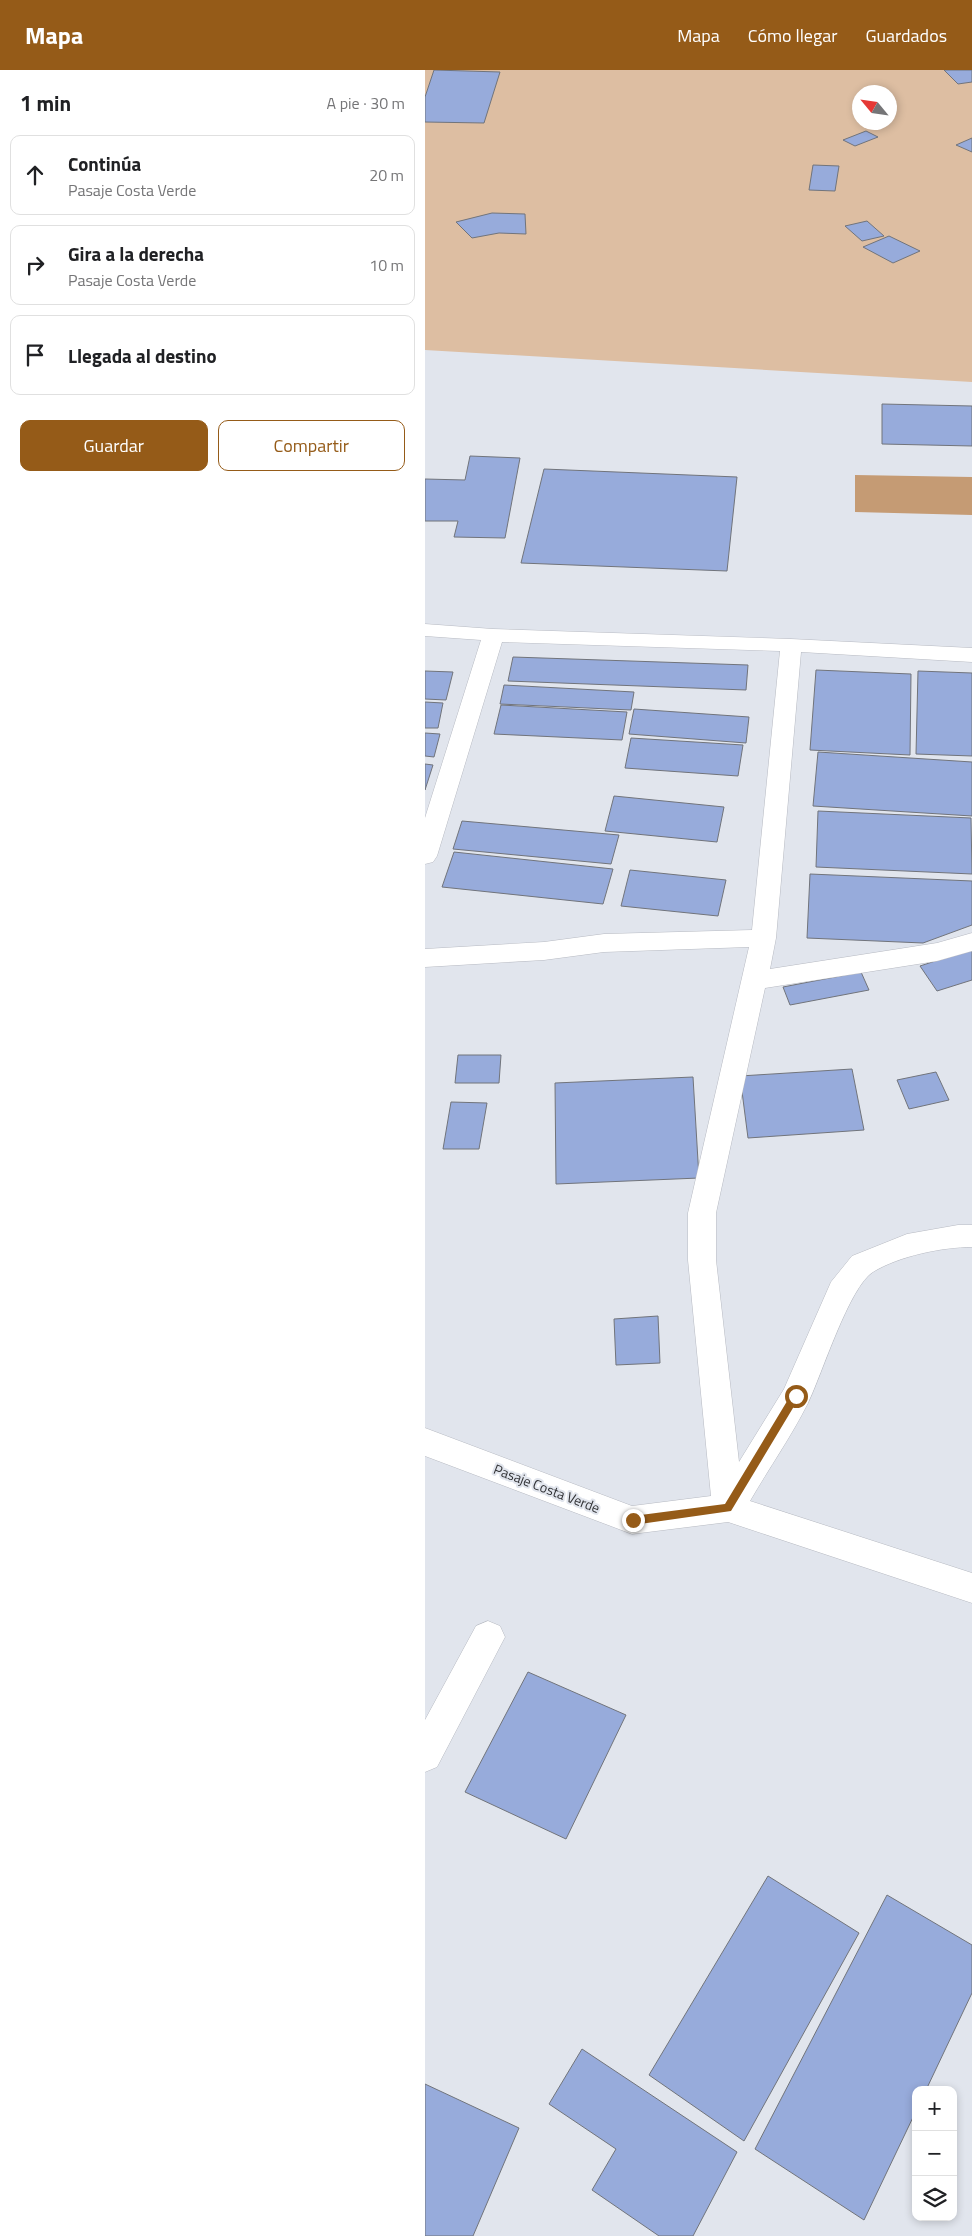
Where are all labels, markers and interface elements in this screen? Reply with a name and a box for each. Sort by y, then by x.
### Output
text: Mapa [25,17,83,53]
text: Mapa [677,22,720,49]
text: Cómo llegar [748,22,837,49]
text: Guardados [865,22,947,49]
north arrow [852,85,897,130]
text: 1 min [20,87,71,119]
text: A pie · 30 m [327,91,405,115]
text: Continúa [68,149,141,178]
icon: ahead [21,161,49,189]
text: 20 m [369,163,404,187]
text: Pasaje Costa Verde [68,178,196,202]
text: Gira a la derecha [68,239,204,268]
icon: right [21,251,49,279]
text: 10 m [369,253,404,277]
text: Pasaje Costa Verde [68,268,196,292]
icon: arrive [21,341,49,369]
text: Llegada al destino [68,341,217,370]
button: Guardar [20,420,208,471]
button: Compartir [218,420,405,471]
route start [785,1385,808,1408]
street label: Pasaje Costa Verde [491,1458,603,1518]
route end [622,1509,645,1532]
map controls [912,2086,957,2221]
button: + [912,2086,957,2131]
button: − [912,2131,957,2176]
button: layers [912,2176,957,2221]

